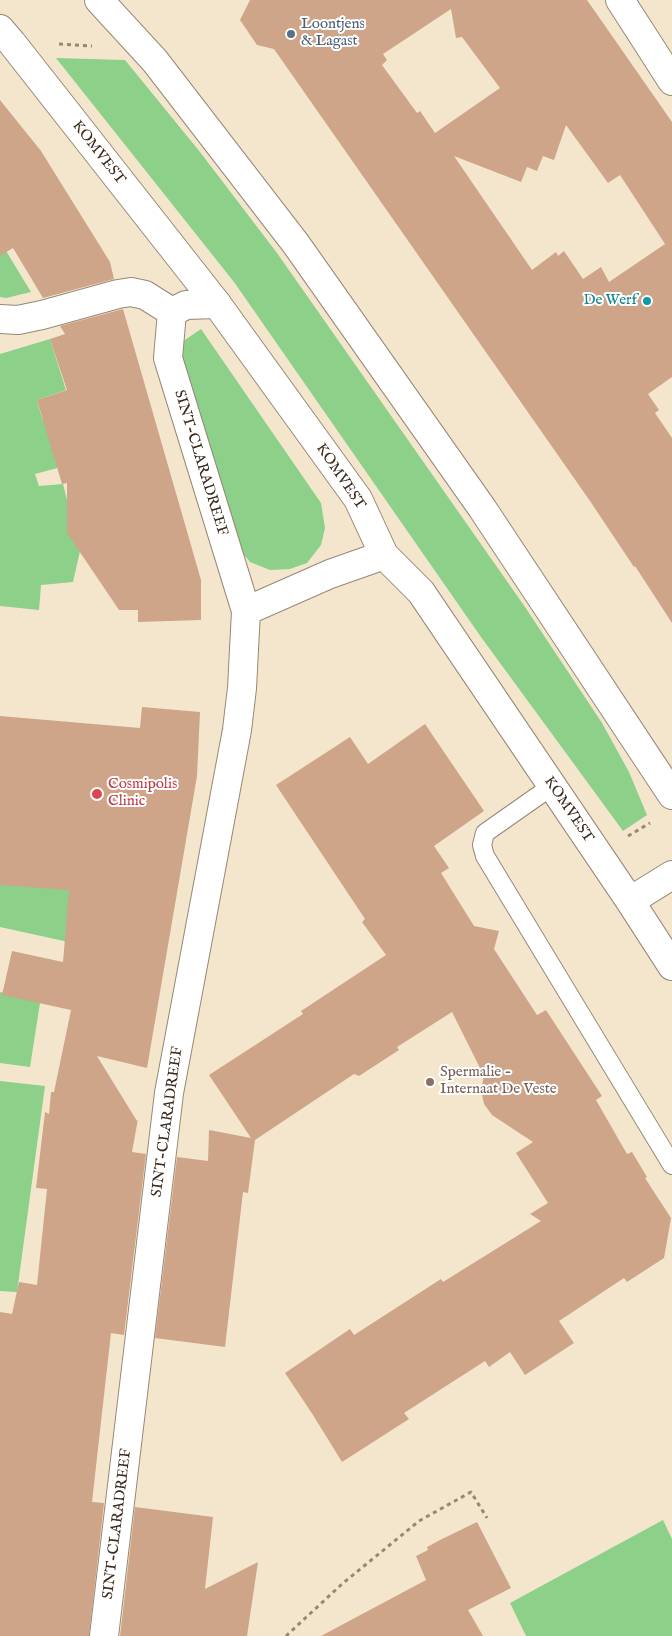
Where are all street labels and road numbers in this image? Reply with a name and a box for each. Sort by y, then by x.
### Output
street label: KOMVEST [68,118,128,188]
street label: SINT-CLARADREEF [169,388,231,538]
street label: KOMVEST [311,441,369,513]
street label: KOMVEST [539,774,597,846]
street label: SINT-CLARADREEF [149,1046,187,1198]
street label: SINT-CLARADREEF [100,1448,136,1600]

